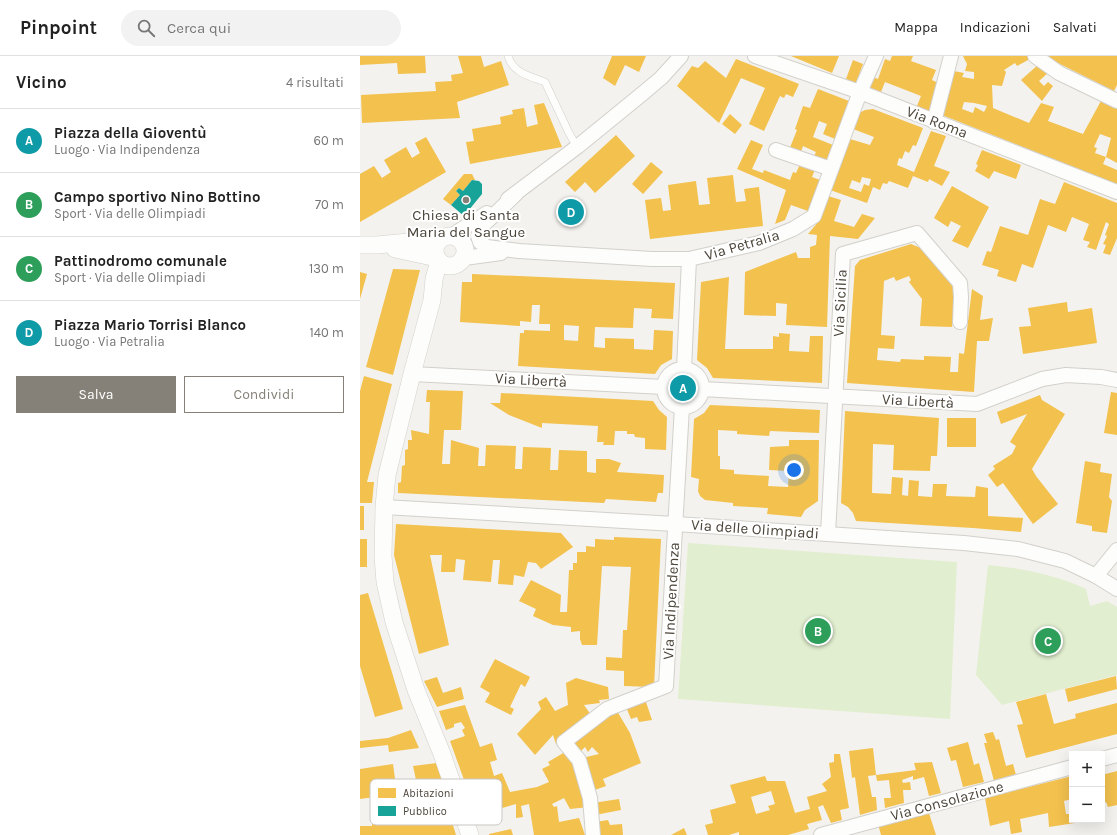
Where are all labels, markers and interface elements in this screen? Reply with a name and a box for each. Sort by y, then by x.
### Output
search box [121,10,401,46]
text: Pinpoint [20,17,97,39]
icon: search [135,17,157,39]
text: Cerca qui [167,19,231,37]
text: Mappa [894,19,938,36]
text: Indicazioni [960,19,1031,36]
text: Salvati [1053,19,1097,36]
text: Vicino [16,72,67,92]
text: 4 risultati [286,75,344,90]
street label: Via Roma [904,102,970,142]
text: Piazza della Gioventù [54,124,207,142]
text: A [25,133,33,148]
text: 60 m [314,133,344,148]
text: Luogo · Via Indipendenza [54,142,200,157]
text: Campo sportivo Nino Bottino [54,188,260,206]
marker: Chiesa di Santa Maria del Sangue [461,195,471,205]
text: B [25,197,33,212]
text: 70 m [315,197,344,212]
pin: D [558,197,584,227]
text: Sport · Via delle Olimpiadi [54,206,206,221]
place label: Chiesa di Santa Maria del Sangue [407,206,525,241]
street label: Via Petralia [703,226,781,264]
text: Pattinodromo comunale [54,252,227,270]
text: C [25,261,33,276]
text: 130 m [309,261,344,276]
street label: Via Sicilia [829,269,851,337]
text: Sport · Via delle Olimpiadi [54,270,206,285]
text: Piazza Mario Torrisi Blanco [54,316,246,334]
text: D [25,325,33,340]
text: 140 m [309,325,344,340]
text: Luogo · Via Petralia [54,334,165,349]
street label: Via Libertà [495,369,567,391]
pin: A [670,373,696,403]
button: Salva [16,376,176,413]
button: Condividi [184,376,344,413]
street label: Via Libertà [882,390,954,412]
your location [784,460,804,480]
street label: Via delle Olimpiadi [690,516,820,542]
street label: Via Indipendenza [659,542,683,660]
pin: B [805,616,831,646]
pin: C [1035,626,1061,656]
map controls [1069,751,1105,823]
button: + [1069,751,1105,787]
street label: Via Consolazione [889,777,1005,825]
legend [370,779,502,825]
text: Abitazioni [403,787,454,800]
button: − [1069,787,1105,823]
text: Pubblico [403,805,447,818]

